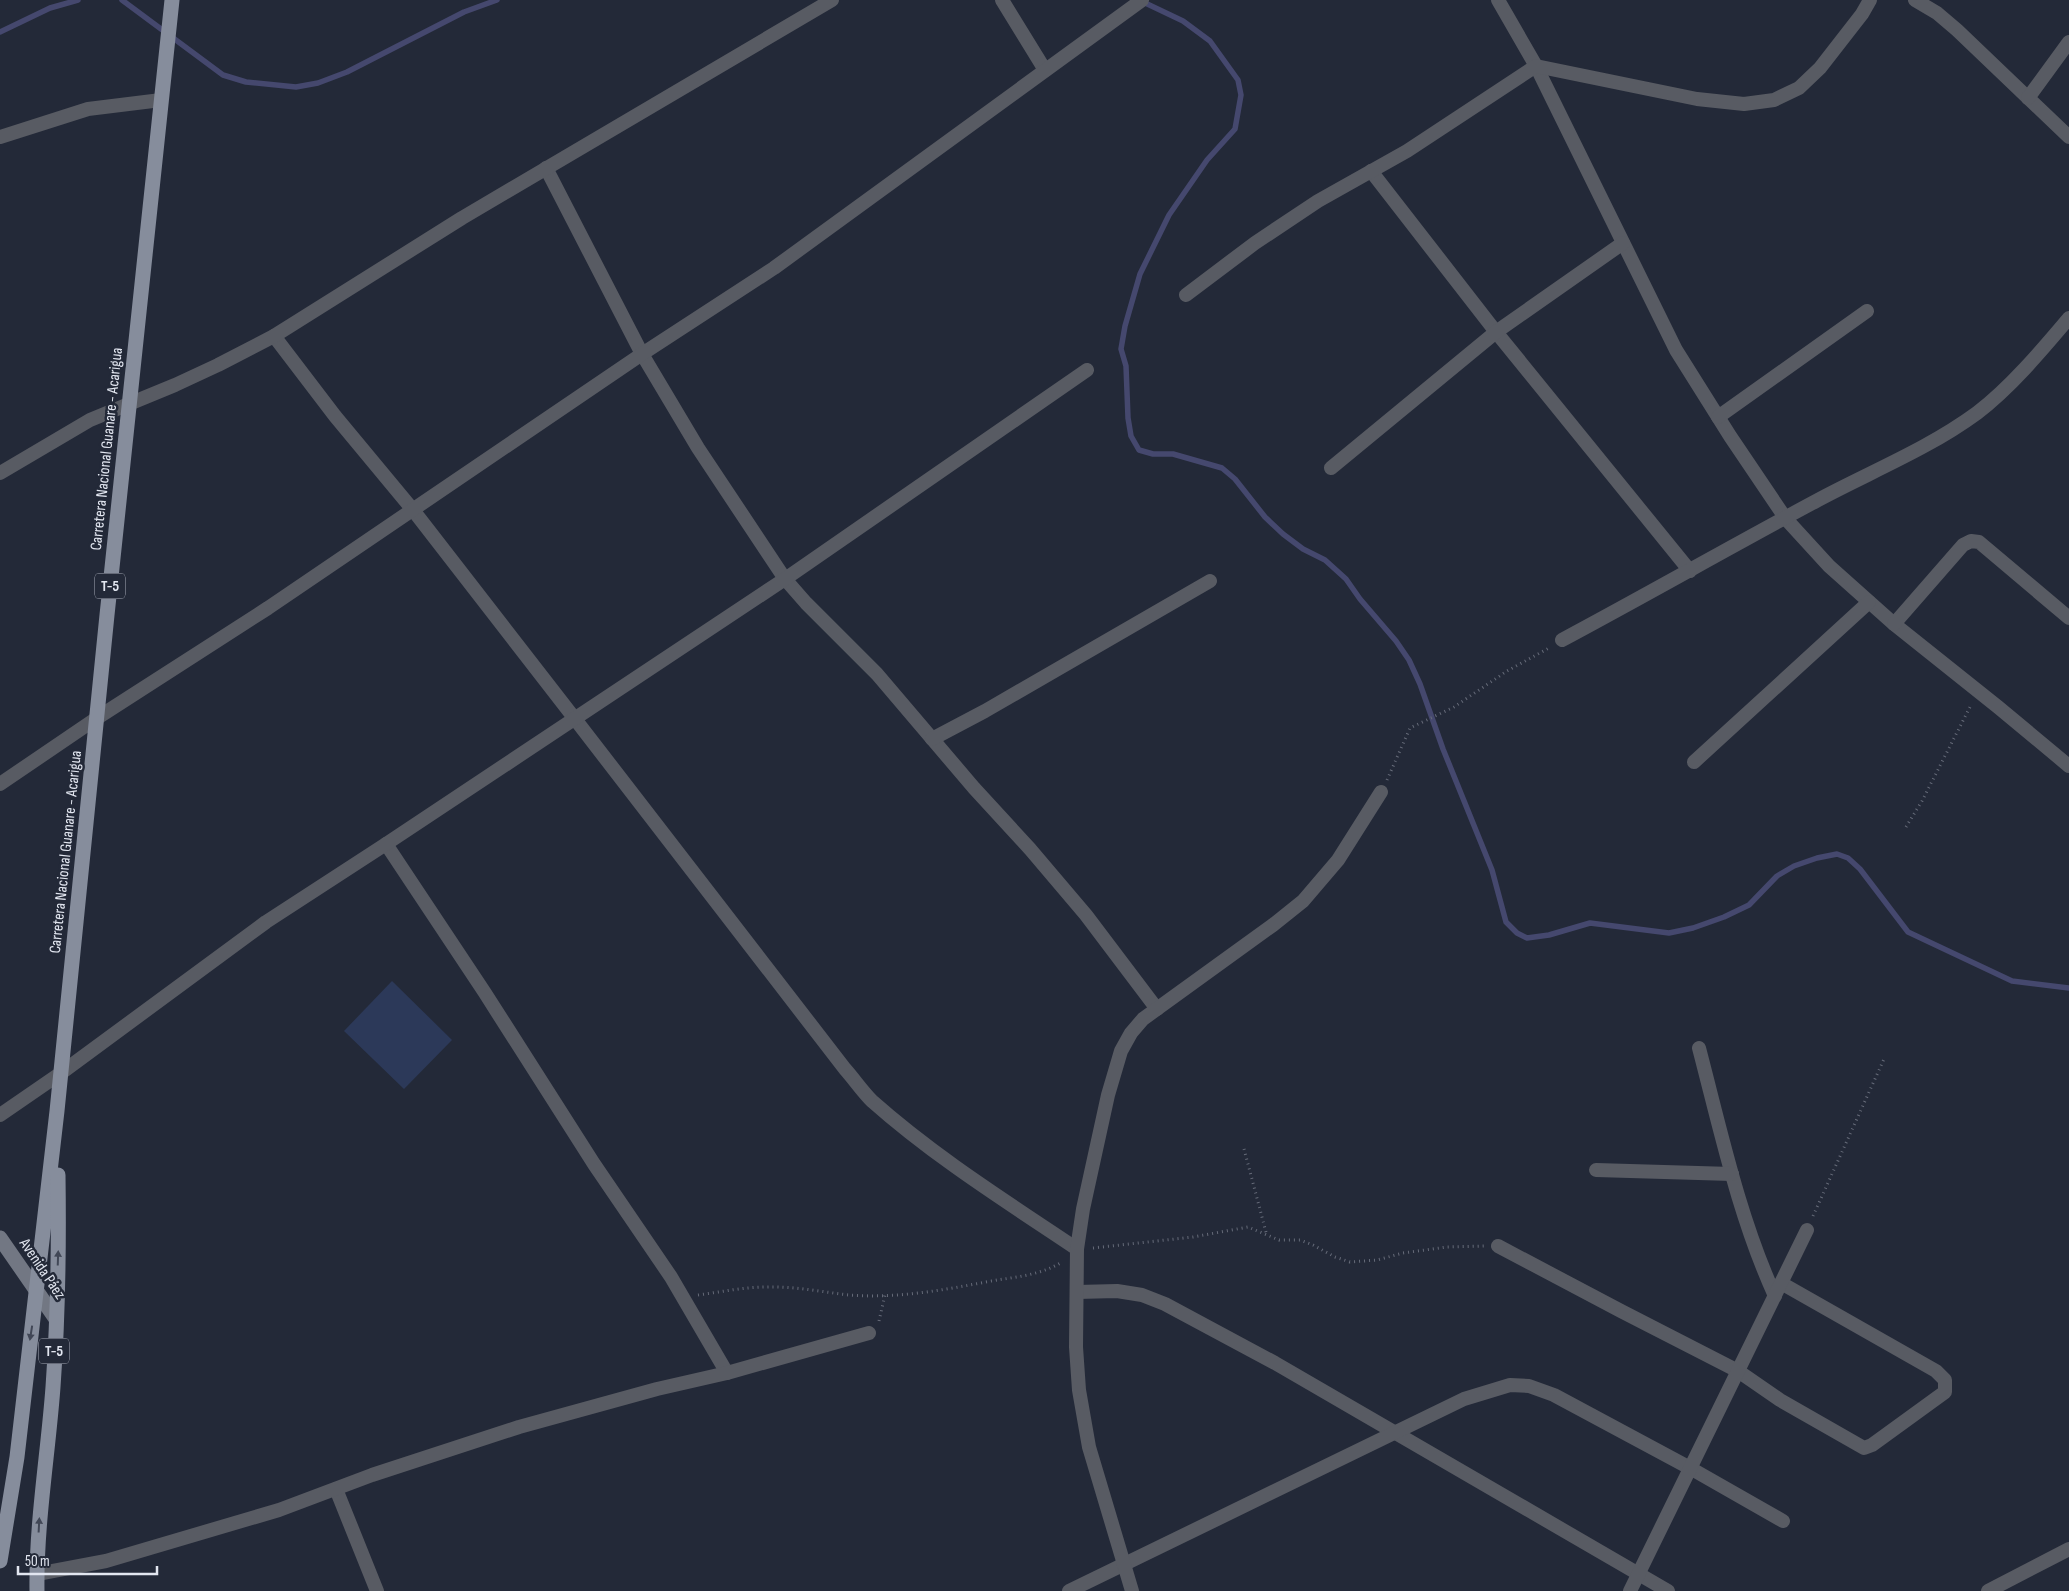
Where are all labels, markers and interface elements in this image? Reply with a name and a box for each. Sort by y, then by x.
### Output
street label: Carretera Nacional Guanare - Acarigua [87,347,127,551]
road number: T-5 [95,574,125,598]
street label: Carretera Nacional Guanare - Acarigua [46,750,86,954]
street label: Avenida Páez [14,1234,69,1303]
one-way arrow [55,1250,63,1266]
one-way arrow [27,1325,35,1341]
road number: T-5 [39,1338,69,1364]
one-way arrow [36,1517,44,1533]
scale bar [18,1544,156,1576]
text: 50 m [25,1552,50,1571]

